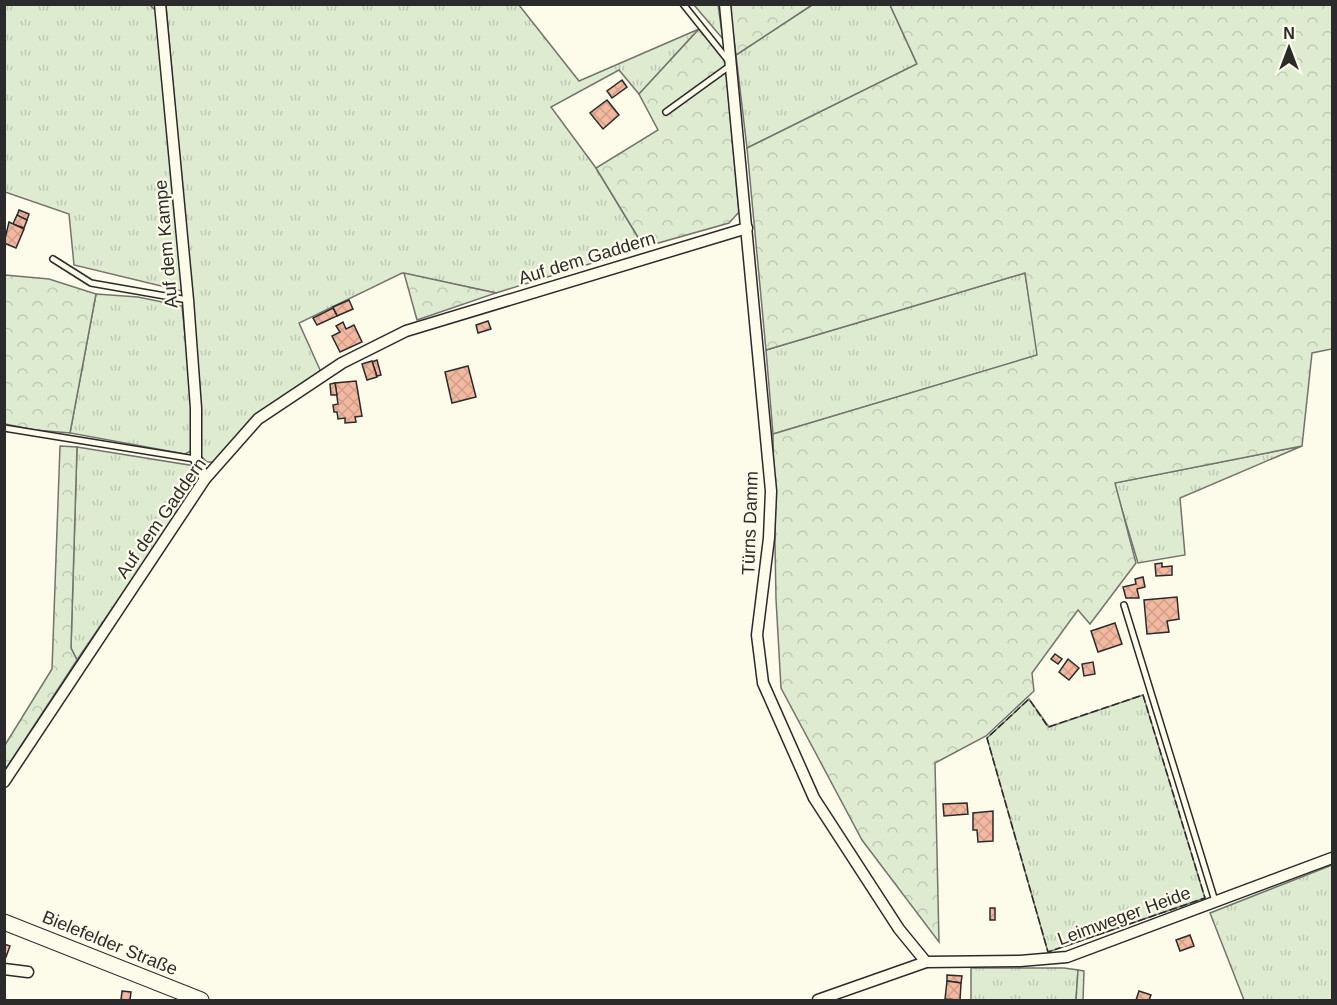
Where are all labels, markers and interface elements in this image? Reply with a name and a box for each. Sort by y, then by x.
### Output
north arrow [1259,18,1319,78]
text: N [1283,25,1295,42]
street label: Auf dem Kampe [150,179,182,309]
street label: Auf dem Gaddern [516,228,658,288]
street label: Auf dem Gaddern [112,454,210,582]
street label: Türns Damm [738,471,762,575]
street label: Leimweger Heide [1055,883,1193,949]
street label: Bielefelder Straße [39,907,181,979]

